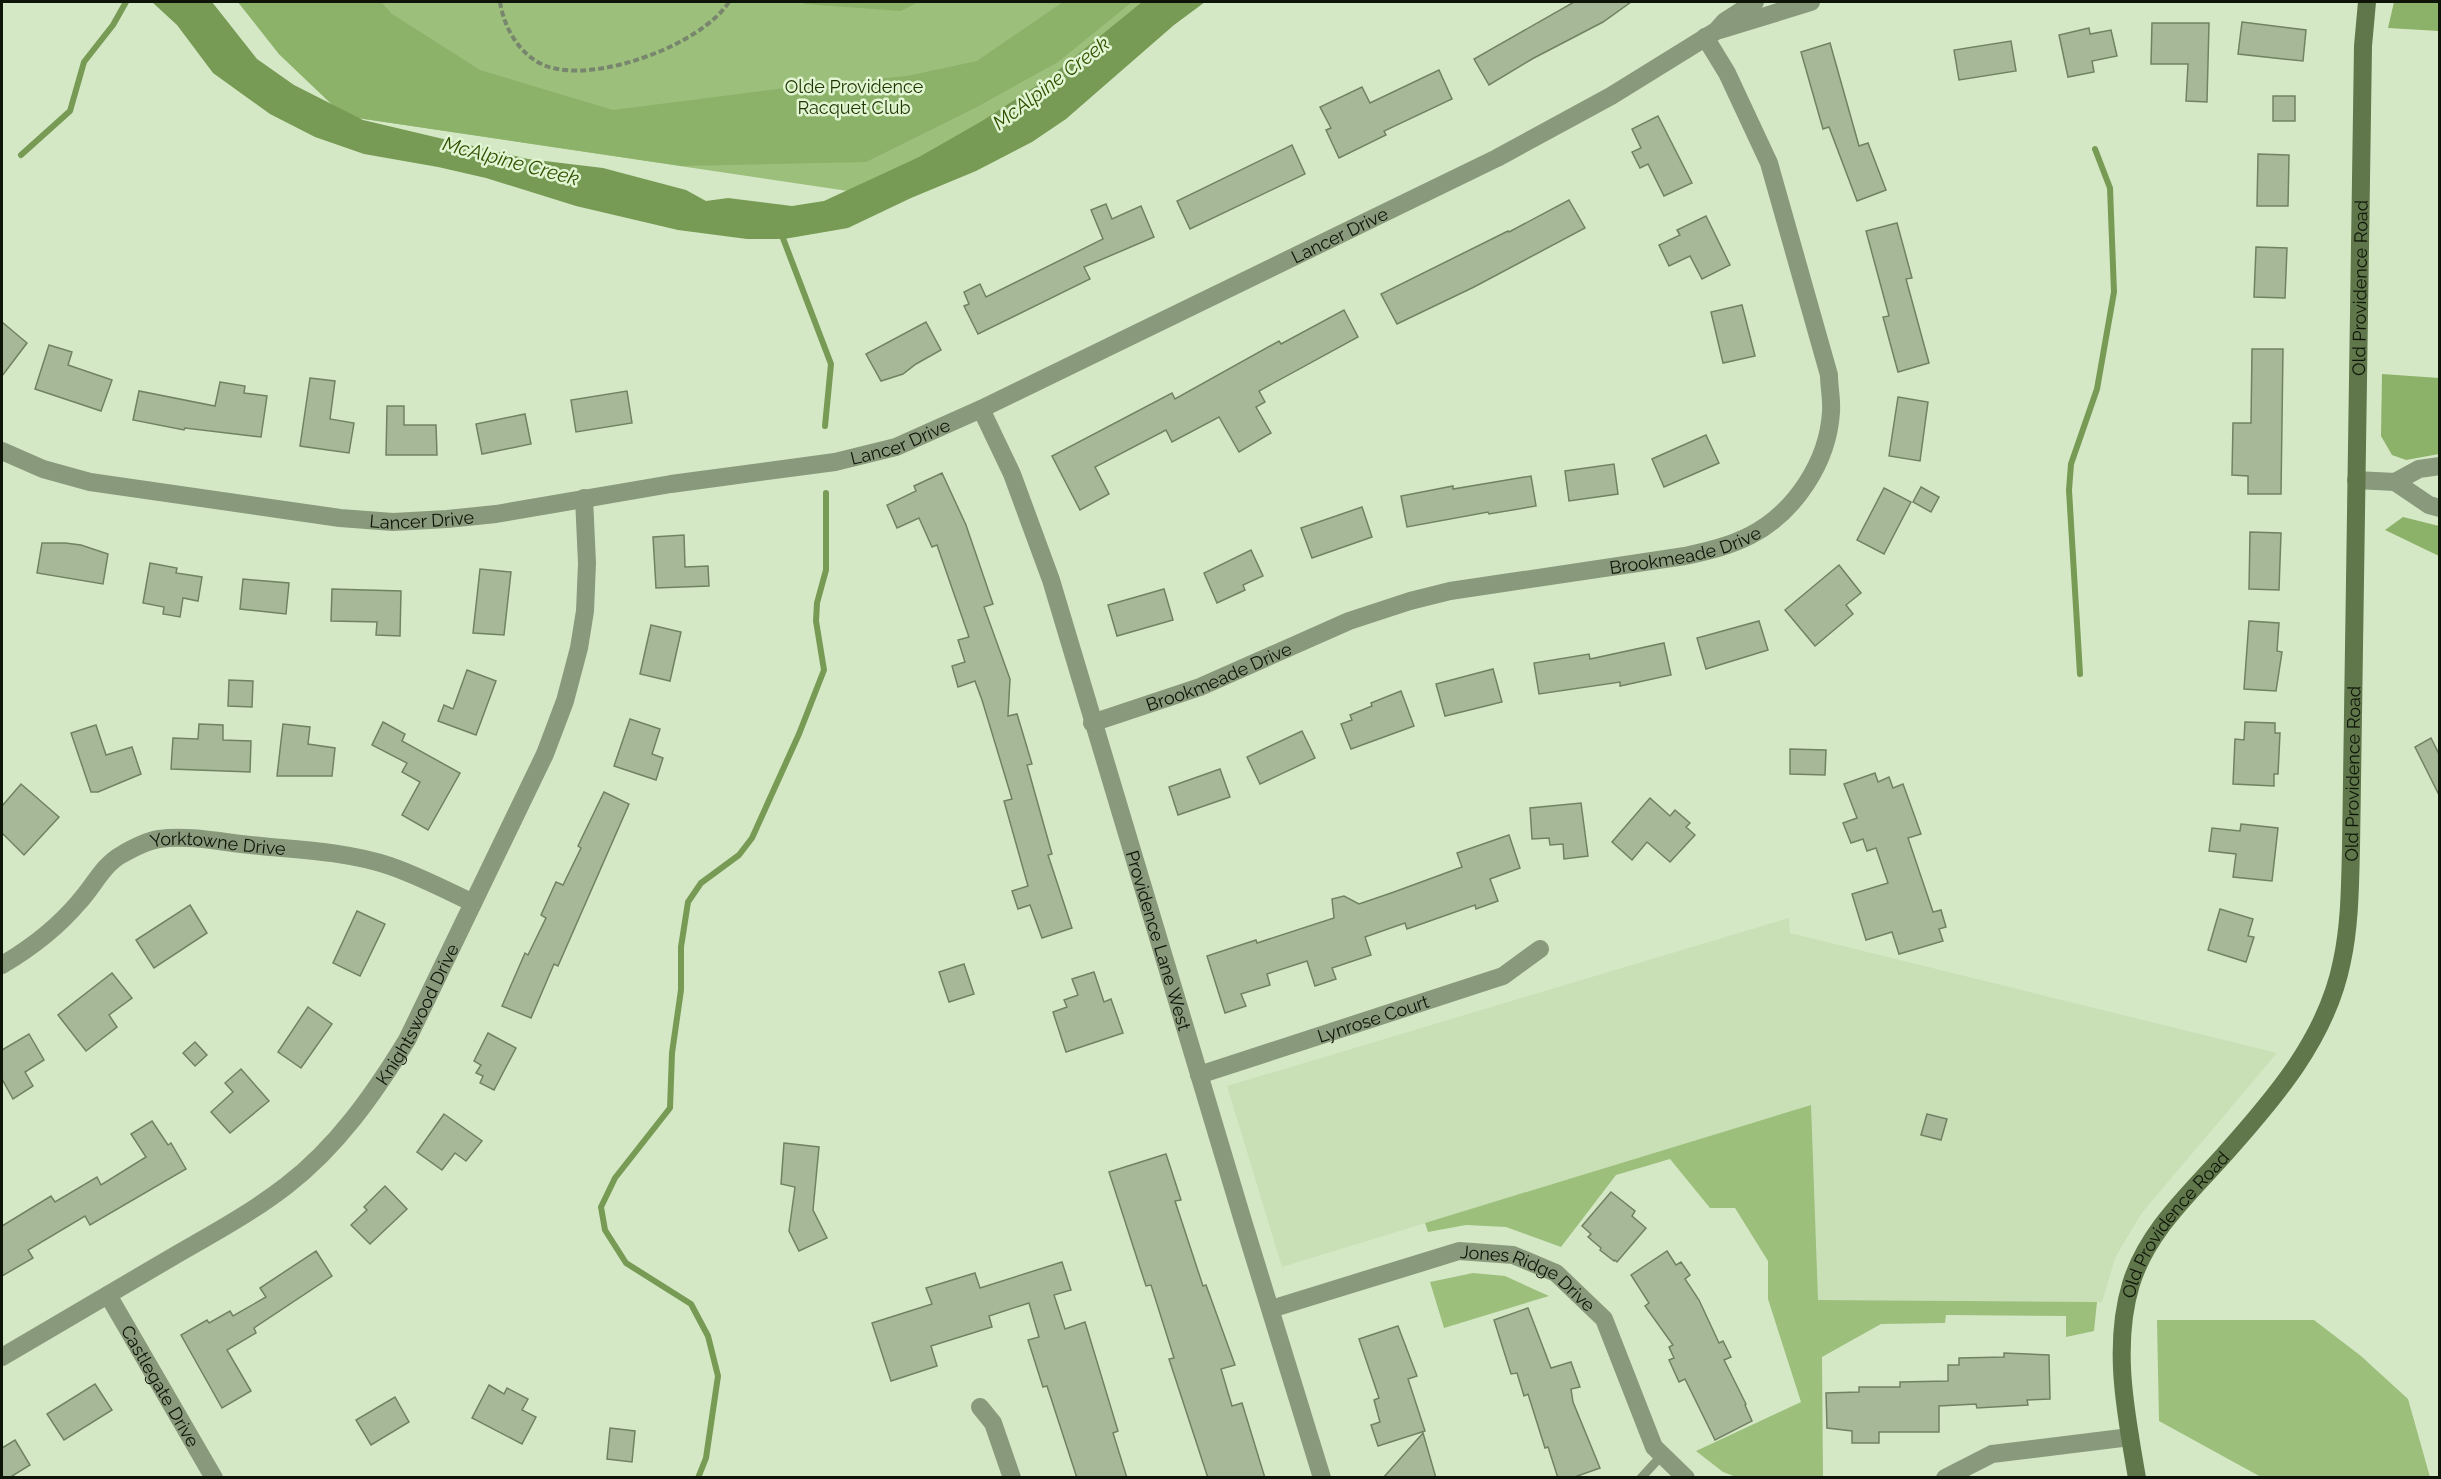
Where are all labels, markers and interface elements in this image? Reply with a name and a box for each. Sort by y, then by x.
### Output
water label: McAlpine Creek [988,31,1114,135]
park label: Olde Providence Racquet Club [785,76,924,118]
water label: McAlpine Creek [440,131,582,191]
street label: Old Providence Road [2348,200,2371,376]
street label: Lancer Drive [1288,202,1391,267]
street label: Lancer Drive [848,414,954,468]
street label: Lancer Drive [369,506,475,533]
street label: Brookmeade Drive [1608,521,1765,578]
street label: Brookmeade Drive [1143,637,1295,715]
street label: Old Providence Road [2340,686,2364,862]
street label: Yorktowne Drive [148,827,287,859]
street label: Providence Lane West [1122,848,1196,1033]
street label: Knightswood Drive [371,940,463,1089]
street label: Lynrose Court [1315,990,1431,1046]
street label: Old Providence Road [2117,1147,2233,1300]
street label: Jones Ridge Drive [1460,1241,1600,1316]
street label: Castlegate Drive [117,1321,204,1451]

